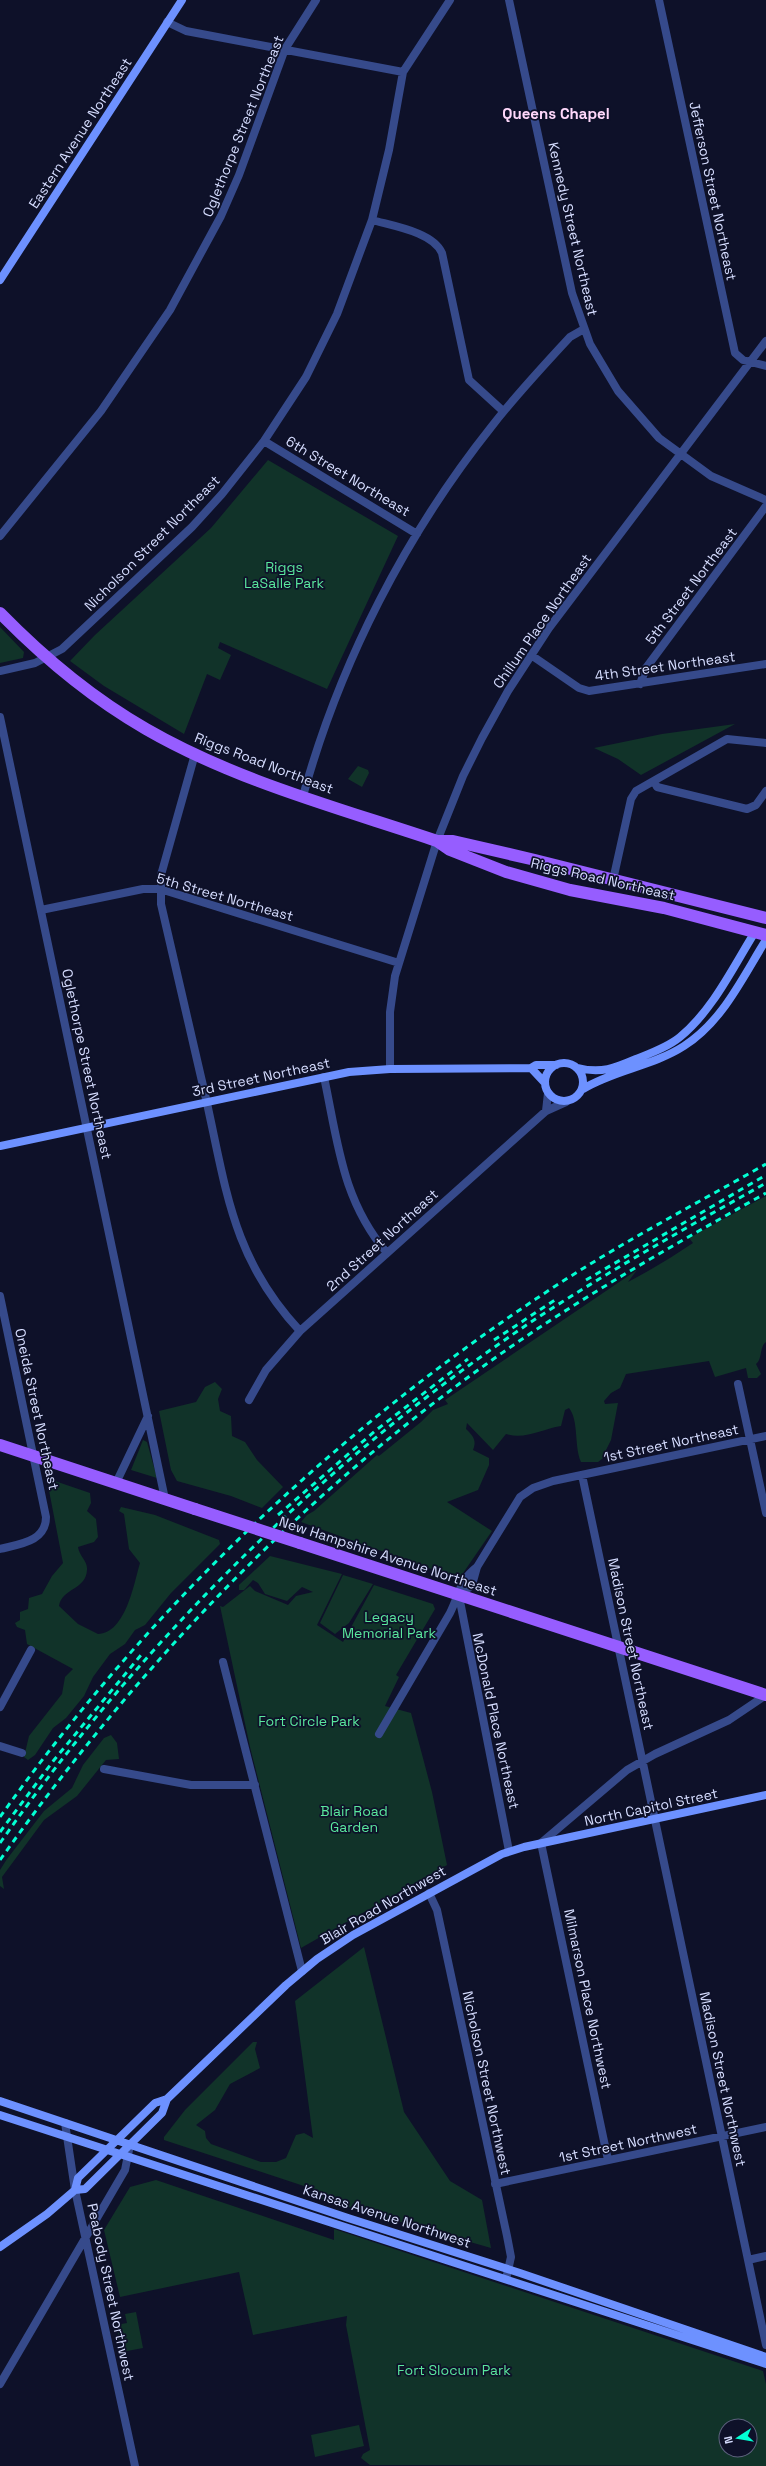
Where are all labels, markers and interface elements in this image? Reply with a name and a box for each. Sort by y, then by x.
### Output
street label: Oglethorpe Street Northeast [198,33,288,219]
street label: Eastern Avenue Northeast [25,54,135,212]
street label: Jefferson Street Northeast [685,100,741,282]
district label: Queens Chapel [502,104,610,123]
street label: Kennedy Street Northeast [544,140,602,318]
street label: 6th Street Northeast [283,432,413,520]
street label: Nicholson Street Northeast [80,471,224,615]
street label: 5th Street Northeast [641,524,741,648]
street label: Chillum Place Northeast [489,550,595,692]
park label: Riggs LaSalle Park [244,558,325,592]
street label: 4th Street Northeast [593,647,737,685]
street label: Riggs Road Northeast [192,728,336,798]
street label: Riggs Road Northeast [529,854,677,904]
street label: 5th Street Northeast [154,869,296,925]
street label: Oglethorpe Street Northeast [58,967,116,1161]
street label: 3rd Street Northeast [190,1054,332,1100]
street label: 2nd Street Northeast [322,1185,442,1295]
street label: Oneida Street Northeast [11,1326,63,1492]
street label: 1st Street Northeast [602,1420,740,1466]
street label: New Hampshire Avenue Northeast [277,1512,499,1600]
street label: Madison Street Northeast [604,1556,658,1732]
park label: Legacy Memorial Park [342,1608,436,1642]
street label: McDonald Place Northeast [469,1631,523,1811]
park label: Fort Circle Park [258,1712,360,1730]
street label: North Capitol Street [583,1784,719,1830]
park label: Blair Road Garden [320,1802,388,1836]
street label: Blair Road Northwest [317,1862,449,1948]
street label: Milmarson Place Northwest [560,1907,616,2091]
street label: Nicholson Street Northwest [459,1989,515,2177]
street label: Madison Street Northwest [696,1990,750,2168]
street label: 1st Street Northwest [557,2120,699,2166]
street label: Kansas Avenue Northwest [301,2180,473,2252]
street label: Peabody Street Northwest [83,2202,139,2382]
park label: Fort Slocum Park [397,2361,511,2379]
north arrow [718,2418,758,2458]
text: N [721,2435,736,2445]

